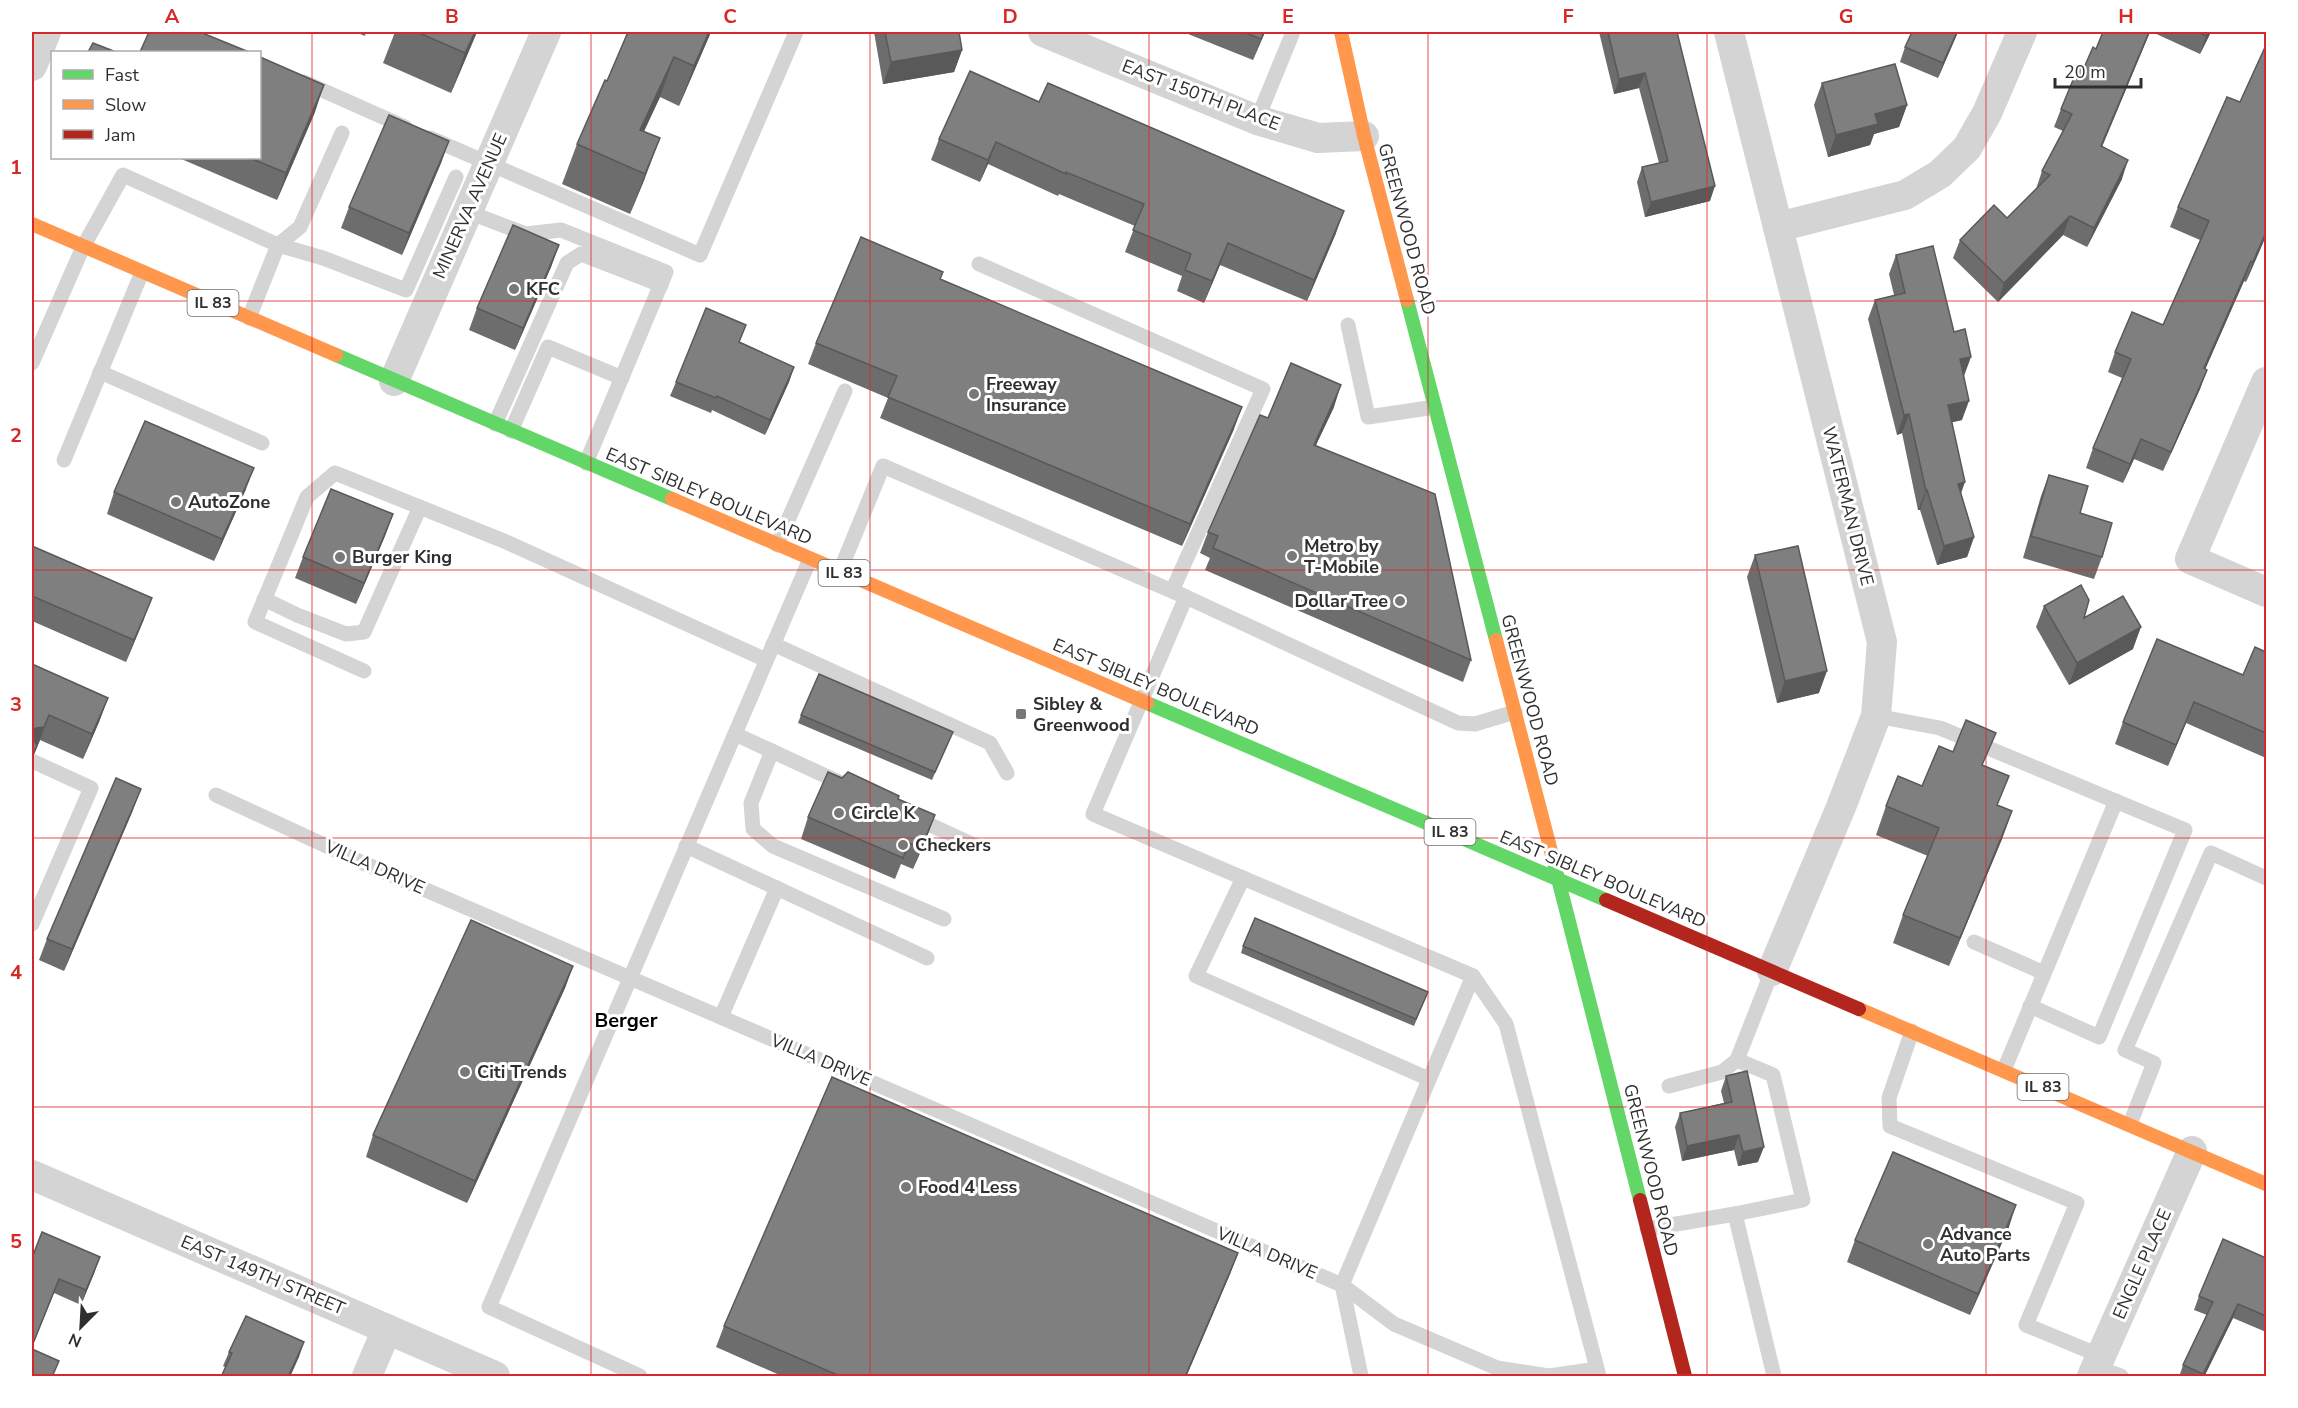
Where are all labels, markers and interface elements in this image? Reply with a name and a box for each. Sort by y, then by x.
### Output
text: A [165,3,180,30]
text: B [445,3,459,30]
text: C [723,3,737,30]
text: D [1002,3,1018,30]
text: E [1282,3,1294,30]
text: F [1562,3,1574,30]
text: G [1839,3,1853,30]
text: H [2118,3,2134,30]
legend [51,51,261,159]
scale bar [2055,51,2140,89]
street label: EAST 150TH PLACE [1119,54,1283,136]
text: 20 m [2064,60,2106,84]
text: Fast [105,63,140,87]
text: Slow [105,93,146,117]
text: Jam [104,123,136,147]
street label: MINERVA AVENUE [427,130,513,282]
street label: GREENWOOD ROAD [1373,141,1441,317]
text: 1 [10,154,22,181]
place label: KFC [526,277,560,301]
marker: KFC [507,282,521,296]
road number: IL 83 [188,290,238,316]
place label: Freeway Insurance [986,372,1066,417]
marker: Freeway Insurance [967,387,981,401]
text: 2 [10,422,22,449]
street label: WATERMAN DRIVE [1817,424,1879,588]
street label: EAST SIBLEY BOULEVARD [602,442,816,550]
place label: AutoZone [188,490,271,514]
marker: AutoZone [169,495,183,509]
place label: Metro by T-Mobile [1304,534,1379,579]
place label: Burger King [352,545,452,569]
marker: Metro by T-Mobile [1285,549,1299,563]
marker: Burger King [333,550,347,564]
road number: IL 83 [818,560,870,586]
place label: Dollar Tree [1294,589,1388,613]
marker: Dollar Tree [1393,594,1407,608]
street label: GREENWOOD ROAD [1496,612,1564,788]
street label: EAST SIBLEY BOULEVARD [1049,633,1263,741]
text: 3 [10,691,22,718]
place label: Sibley & Greenwood [1033,692,1130,737]
marker: Sibley & Greenwood [1014,707,1028,721]
place label: Circle K [851,801,916,825]
marker: Circle K [832,806,846,820]
road number: IL 83 [1424,819,1476,845]
street label: EAST SIBLEY BOULEVARD [1496,825,1710,933]
place label: Checkers [915,833,991,857]
street label: VILLA DRIVE [320,834,429,900]
marker: Checkers [896,838,910,852]
text: 4 [10,959,22,986]
district label: Berger [594,1007,658,1034]
street label: VILLA DRIVE [766,1028,875,1092]
place label: Citi Trends [477,1060,567,1084]
marker: Citi Trends [458,1065,472,1079]
road number: IL 83 [2018,1074,2068,1100]
street label: GREENWOOD ROAD [1618,1081,1684,1259]
place label: Food 4 Less [918,1175,1017,1199]
marker: Food 4 Less [899,1180,913,1194]
street label: ENGLE PLACE [2107,1205,2177,1323]
street label: VILLA DRIVE [1212,1221,1321,1285]
place label: Advance Auto Parts [1940,1222,2031,1267]
text: 5 [10,1228,22,1255]
street label: EAST 149TH STREET [177,1230,349,1321]
marker: Advance Auto Parts [1921,1237,1935,1251]
north arrow [51,1297,111,1357]
text: N [65,1327,85,1352]

